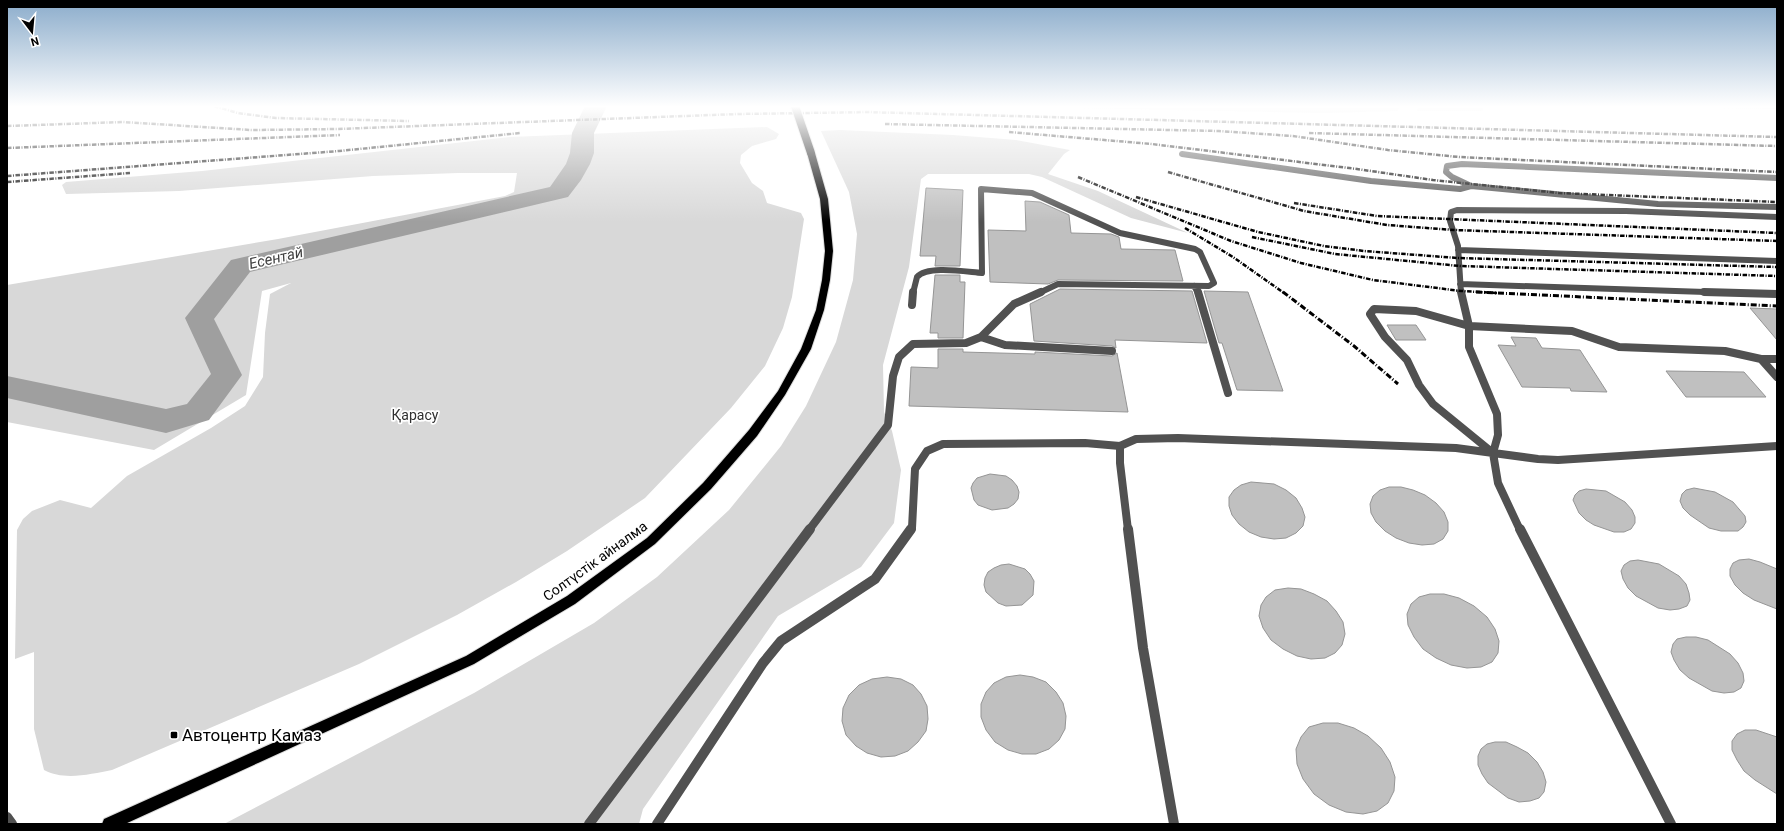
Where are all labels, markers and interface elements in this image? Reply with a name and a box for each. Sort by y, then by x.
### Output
north arrow [12,12,52,52]
text: N [29,34,40,49]
water label: Есентай [247,243,305,273]
park label: Қарасу [392,407,439,423]
street label: Солтүстік айналма [540,518,650,604]
place label: Автоцентр Камаз [182,725,322,745]
marker: Автоцентр Камаз [169,730,179,740]

